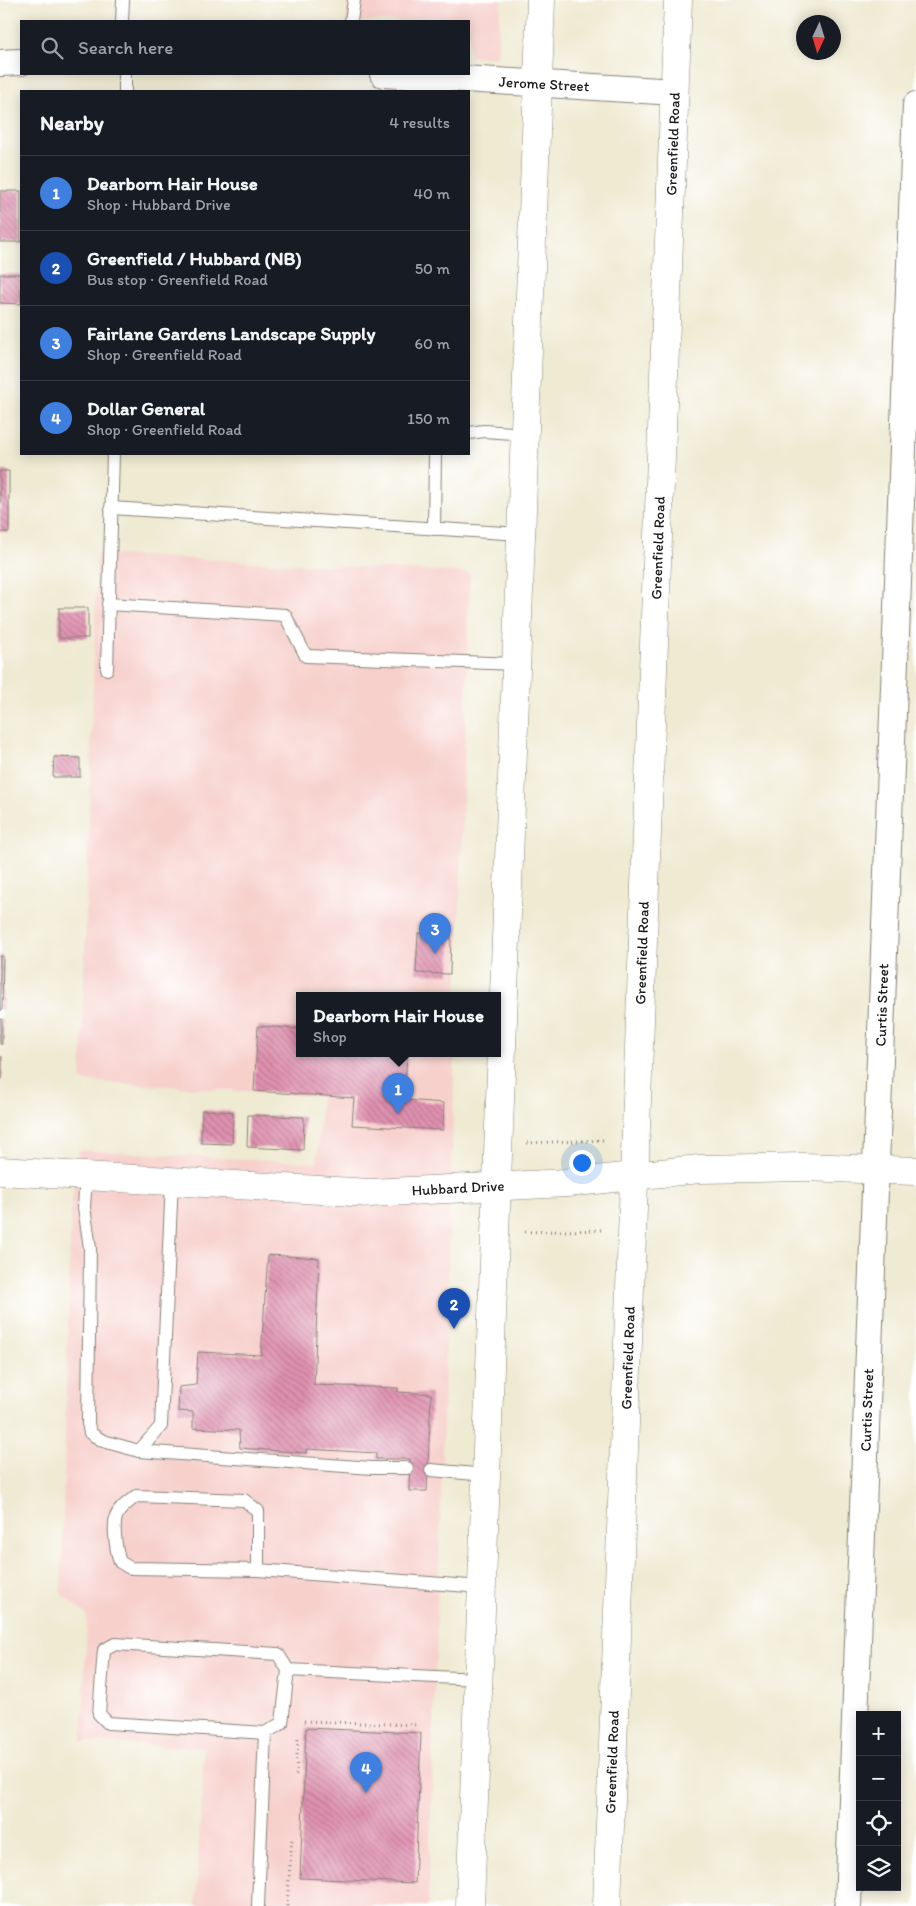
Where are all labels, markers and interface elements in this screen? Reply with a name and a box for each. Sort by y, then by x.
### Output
north arrow [796,15,841,60]
search box [20,20,470,75]
icon: search [38,34,66,62]
text: Search here [78,36,173,59]
street label: Jerome Street [498,73,590,95]
street label: Greenfield Road [662,92,684,196]
text: Nearby [40,110,104,135]
text: 4 results [389,113,450,132]
text: Dearborn Hair House [87,172,258,195]
text: 1 [52,184,60,203]
text: 40 m [413,184,450,203]
text: Shop · Hubbard Drive [87,195,231,214]
text: Greenfield / Hubbard (NB) [87,247,302,270]
text: 2 [52,259,60,278]
text: 50 m [415,259,450,278]
text: Bus stop · Greenfield Road [87,270,268,289]
text: Fairlane Gardens Landscape Supply [87,322,375,345]
text: 3 [52,334,60,353]
text: 60 m [415,334,450,353]
text: Shop · Greenfield Road [87,345,242,364]
text: Dollar General [87,397,205,420]
text: 4 [51,409,61,428]
text: 150 m [407,409,450,428]
text: Shop · Greenfield Road [87,420,242,439]
street label: Greenfield Road [647,496,669,600]
street label: Greenfield Road [631,901,653,1005]
pin: 3 [419,913,451,954]
street label: Curtis Street [872,963,892,1047]
popup [296,992,501,1057]
text: Dearborn Hair House [313,1004,484,1027]
text: Shop [313,1027,347,1046]
pin: 1 [382,1073,414,1114]
your location [569,1150,595,1176]
street label: Hubbard Drive [411,1177,505,1199]
pin: 2 [438,1288,470,1329]
street label: Greenfield Road [617,1306,639,1410]
street label: Curtis Street [857,1368,877,1452]
street label: Greenfield Road [601,1710,623,1814]
map controls [856,1711,901,1891]
button: + [856,1711,901,1756]
pin: 4 [350,1752,382,1793]
button: − [856,1756,901,1801]
button: locate [856,1801,901,1846]
button: layers [856,1846,901,1891]

